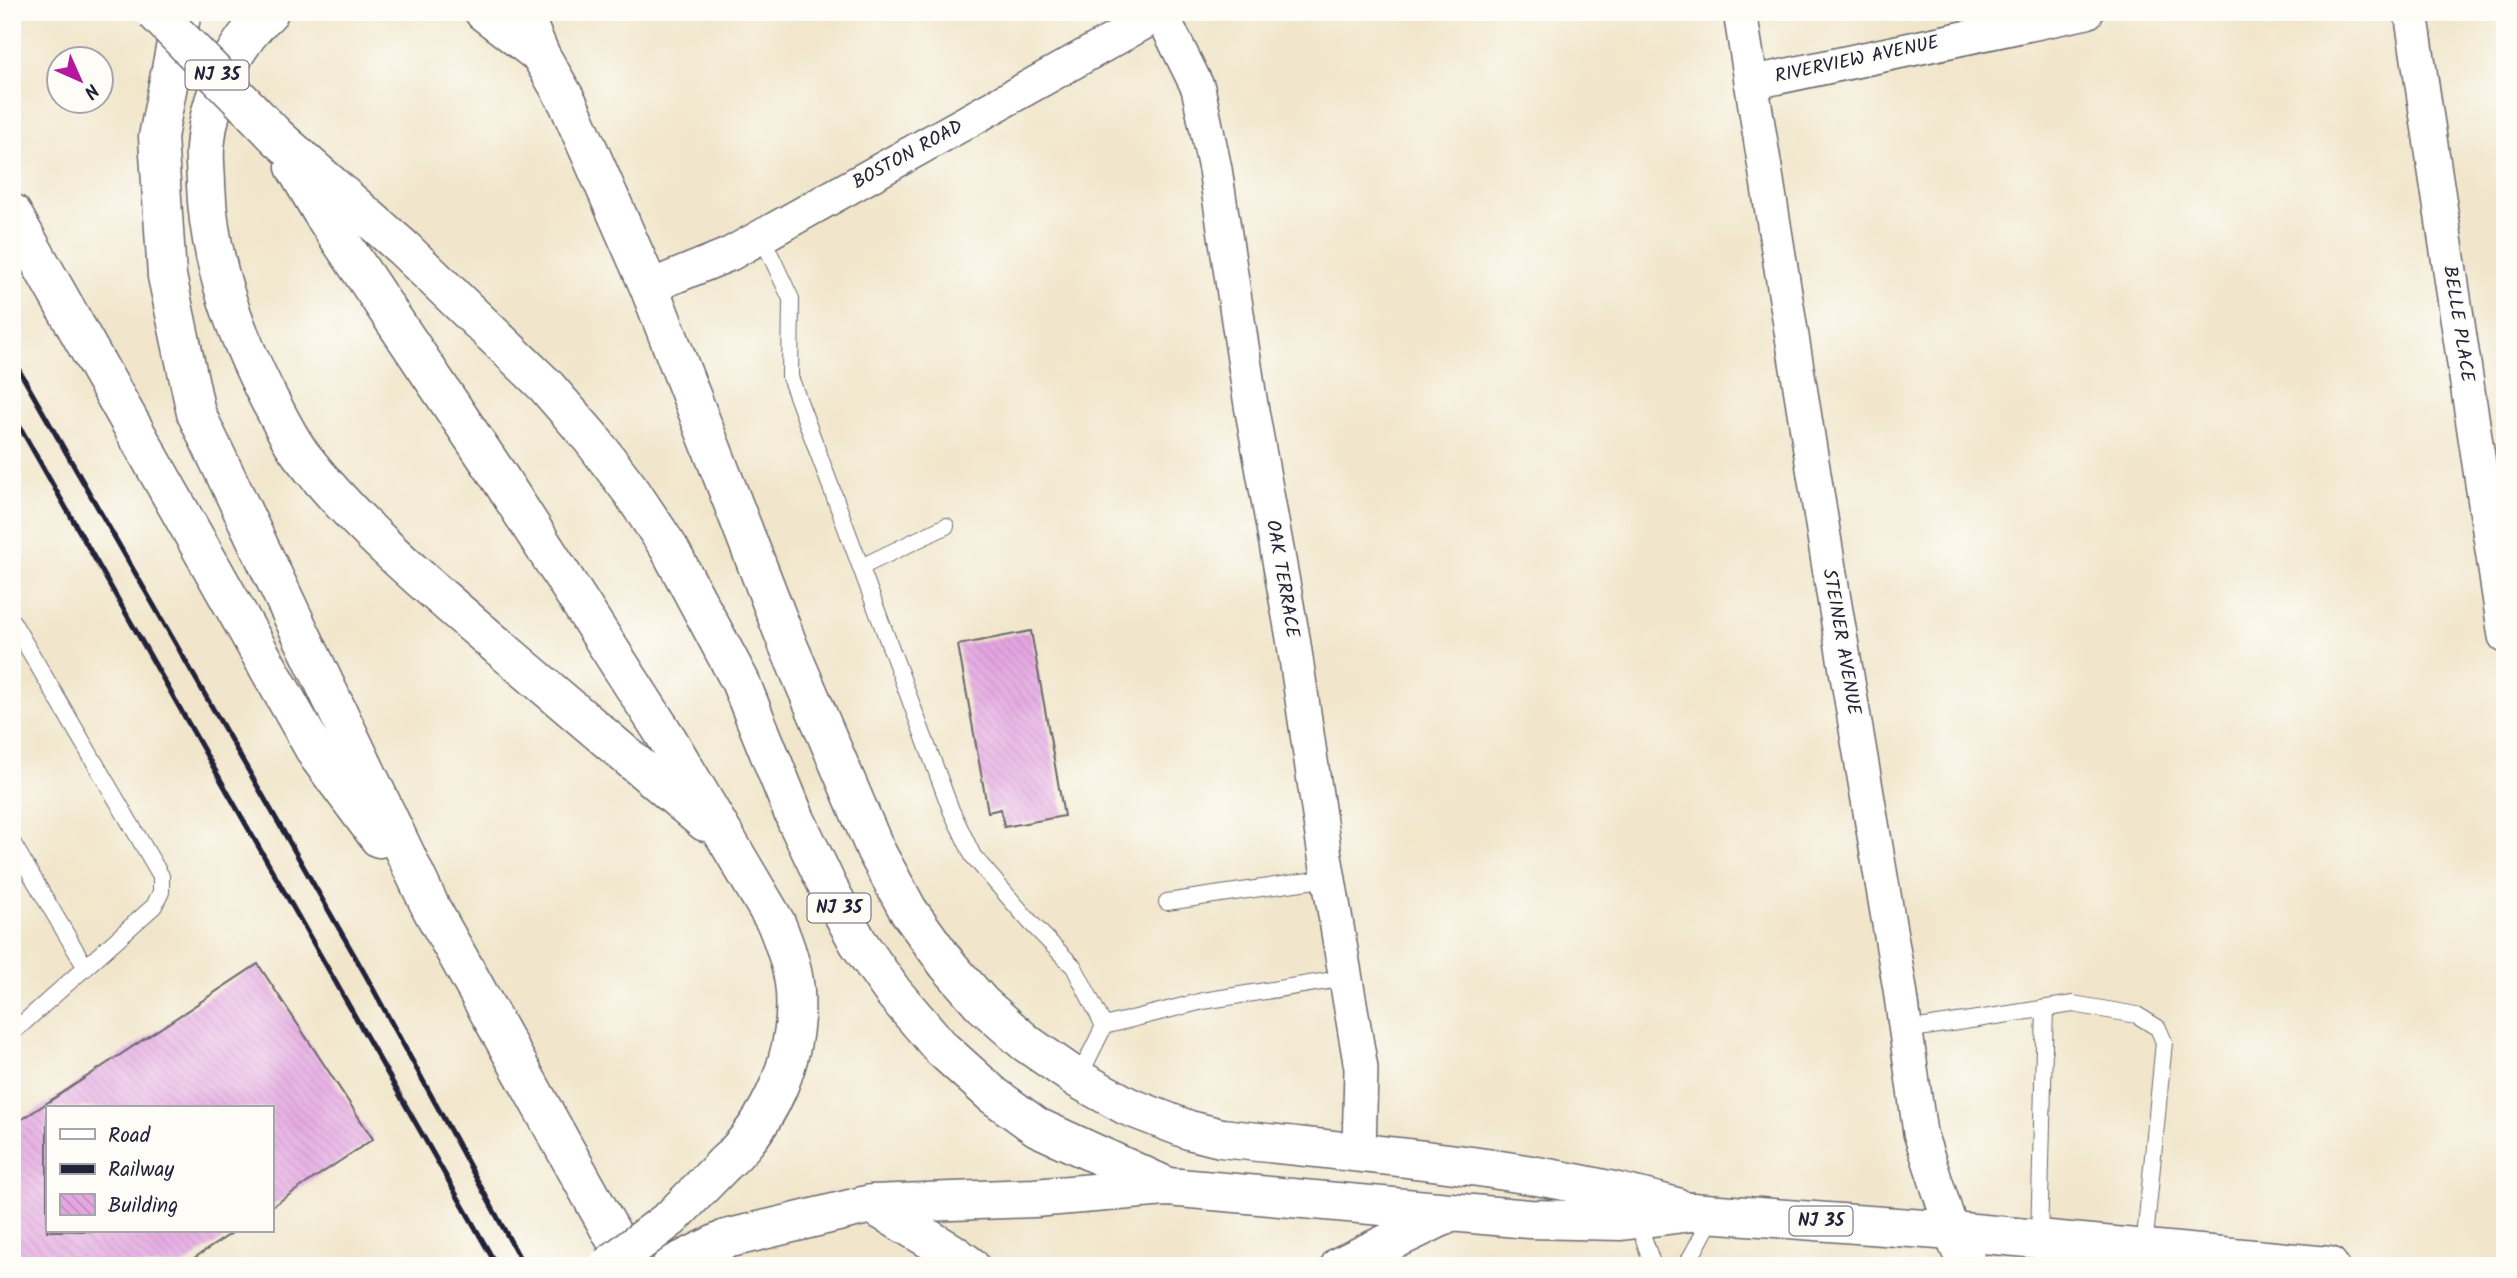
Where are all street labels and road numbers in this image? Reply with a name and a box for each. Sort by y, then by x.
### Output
street label: RIVERVIEW AVENUE [1772,28,1943,92]
road number: NJ 35 [186,60,248,90]
street label: BOSTON ROAD [847,112,969,198]
street label: BELLE PLACE [2434,264,2482,385]
street label: OAK TERRACE [1257,518,1307,641]
street label: STEINER AVENUE [1813,566,1869,718]
road number: NJ 35 [808,894,870,923]
road number: NJ 35 [1790,1206,1853,1236]

